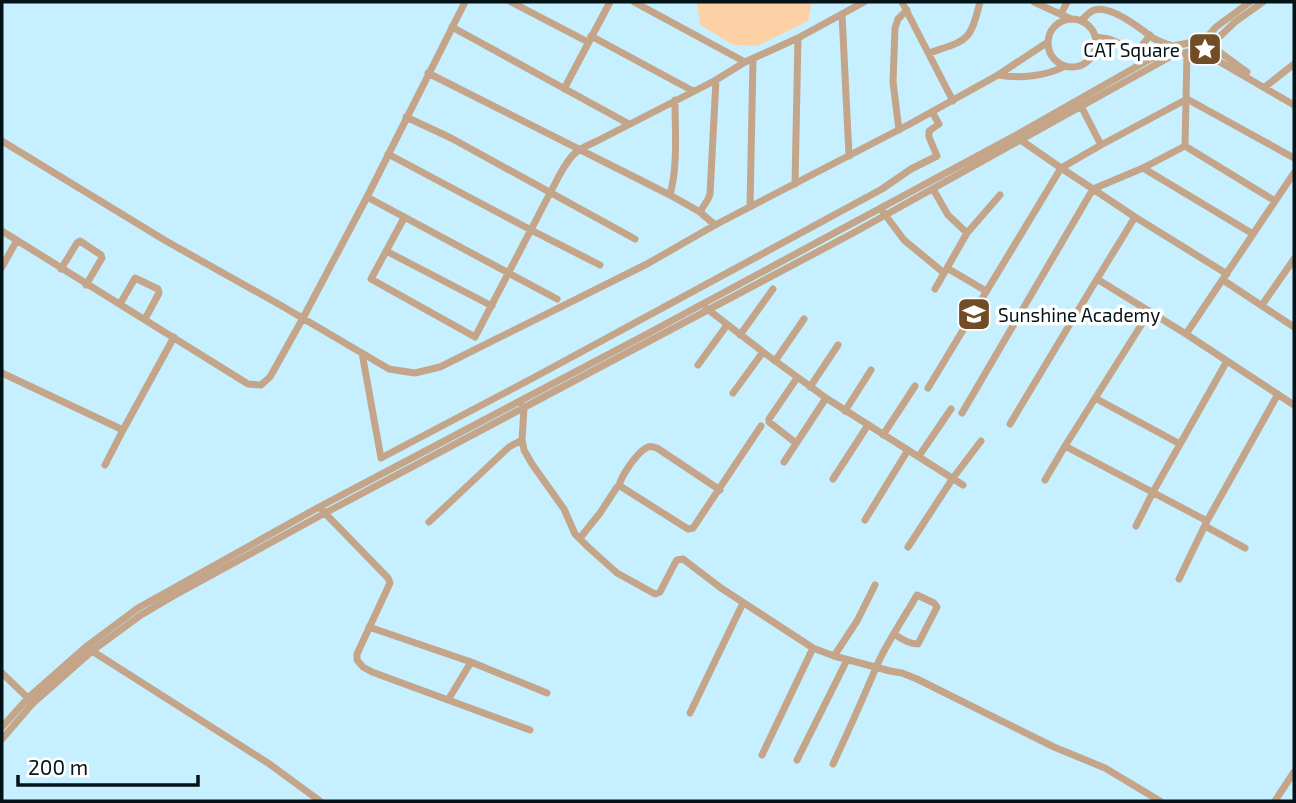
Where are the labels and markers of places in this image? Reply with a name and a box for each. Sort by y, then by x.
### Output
place icon: CAT Square [1186,30,1224,68]
place label: CAT Square [1083,38,1180,61]
school or university icon: Sunshine Academy [955,295,993,333]
place label: Sunshine Academy [998,303,1160,326]

